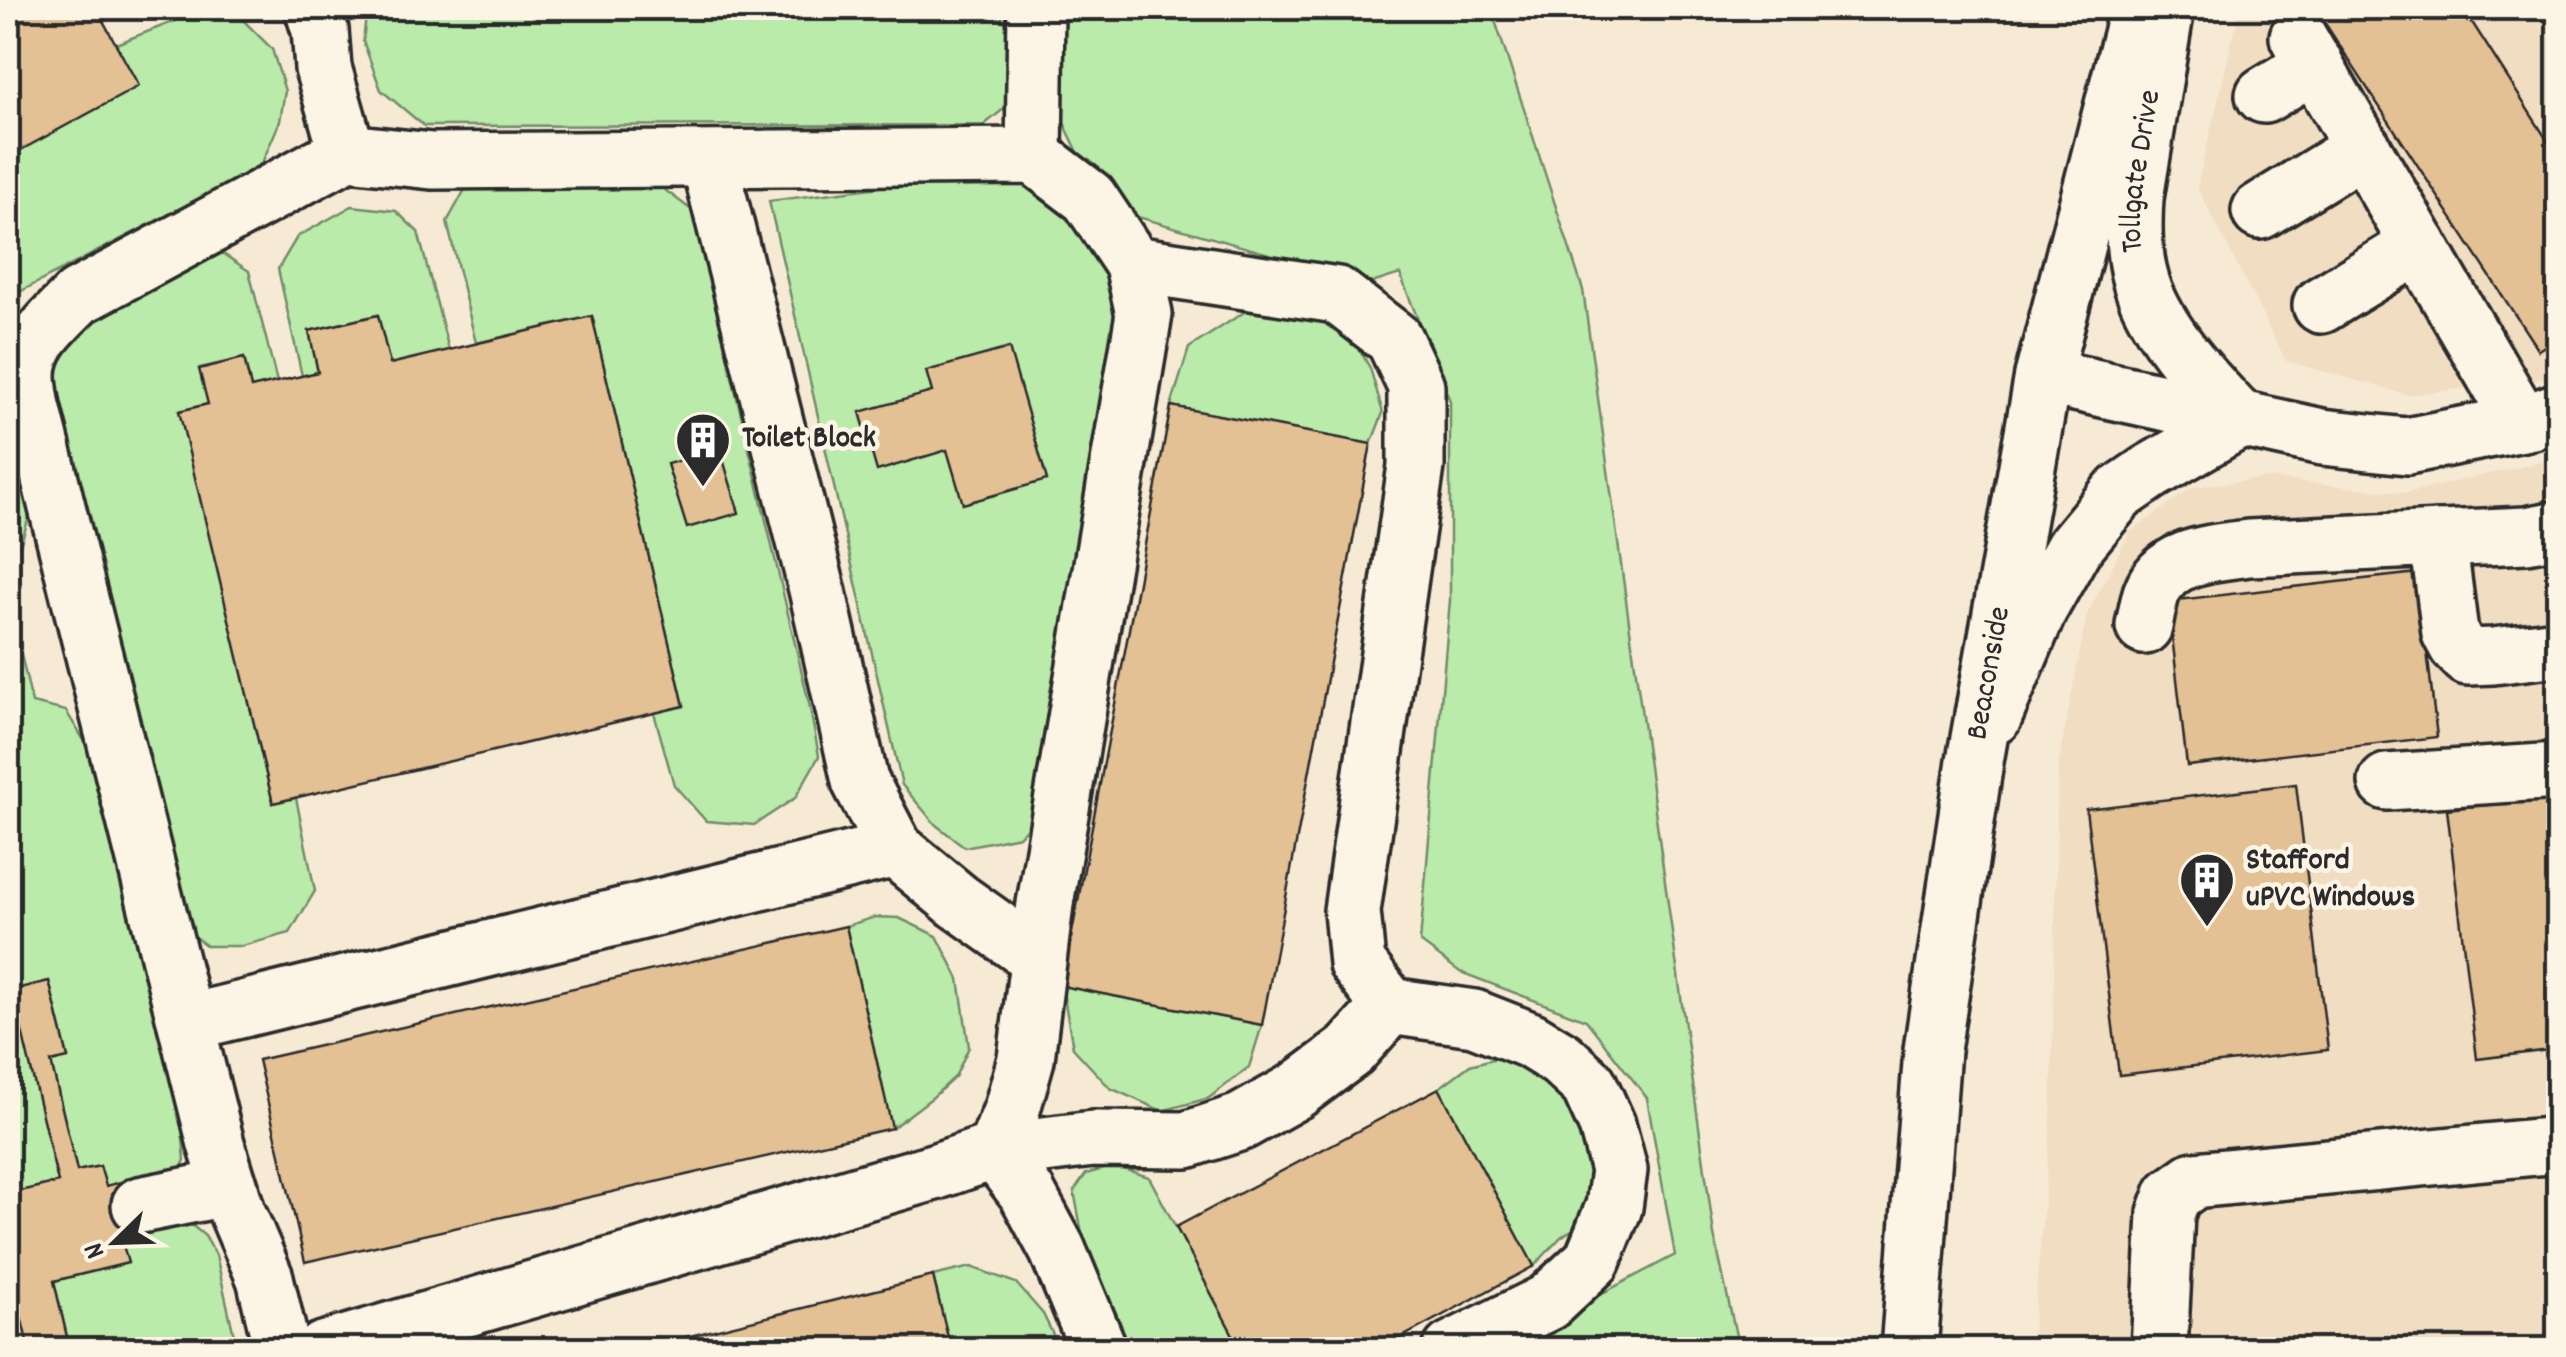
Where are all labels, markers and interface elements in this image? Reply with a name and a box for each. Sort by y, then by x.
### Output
street label: Tollgate Drive [2111,87,2175,254]
building icon: Toilet Block [673,410,733,489]
place label: Toilet Block [742,417,876,463]
street label: Beaconside [1956,603,2025,744]
place label: Stafford uPVC Windows [2246,839,2415,922]
building icon: Stafford uPVC Windows [2177,850,2237,929]
north arrow [65,1192,165,1292]
text: N [75,1236,118,1264]

